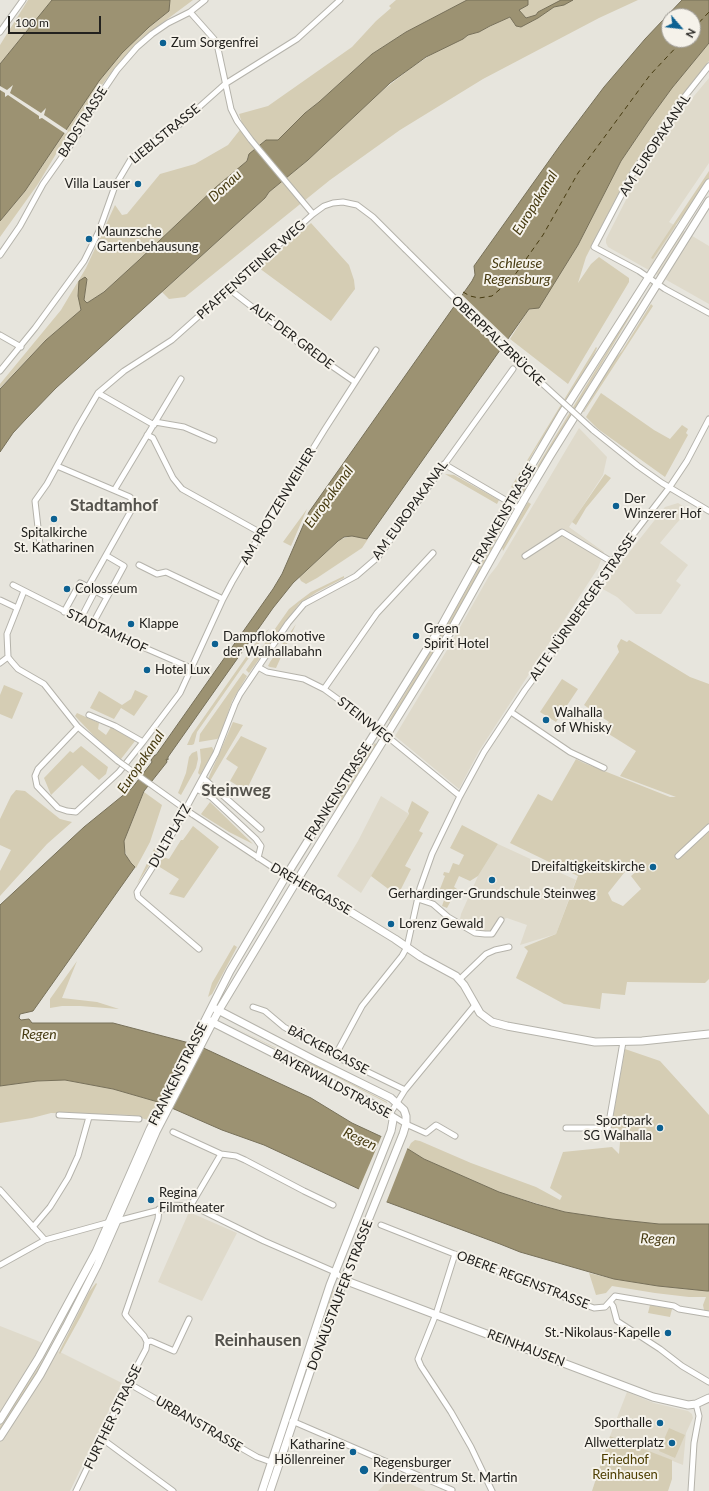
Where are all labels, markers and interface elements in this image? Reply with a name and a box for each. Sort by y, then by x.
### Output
scale bar [10,8,103,34]
north arrow [661,8,701,48]
text: 100 m [15,15,49,30]
text: N [683,27,699,40]
place label: Zum Sorgenfrei [171,35,258,51]
marker: Zum Sorgenfrei [158,38,168,48]
street label: BADSTRASSE [55,84,111,160]
street label: AM EUROPAKANAL [616,91,694,199]
street label: LIEBLSTRASSE [127,101,203,167]
water label: Donau [205,167,245,205]
water label: Europakanal [509,168,561,238]
place label: Villa Lauser [65,176,130,192]
marker: Villa Lauser [133,179,143,189]
street label: PFAFFENSTEINER WEG [194,217,308,323]
place label: Maunzsche Gartenbehausung [97,224,198,255]
marker: Maunzsche Gartenbehausung [84,234,94,244]
water label: Schleuse Regensburg [483,255,551,288]
street label: OBERPFALZBRÜCKE [448,293,548,389]
street label: AUF DER GREDE [247,300,337,372]
street label: AM PROTZENWEIHER [237,445,319,567]
street label: AM EUROPAKANAL [369,457,451,563]
street label: FRANKENSTRASSE [469,461,539,567]
water label: Europakanal [301,463,357,531]
place label: Der Winzerer Hof [624,491,701,522]
district label: Stadtamhof [70,496,158,516]
marker: Der Winzerer Hof [611,501,621,511]
marker: Spitalkirche St. Katharinen [49,514,59,524]
place label: Spitalkirche St. Katharinen [14,525,94,556]
street label: ALTE NÜRNBERGER STRASSE [526,530,640,684]
place label: Colosseum [75,581,137,597]
marker: Colosseum [62,584,72,594]
street label: STADTAMHOF [64,605,150,657]
place label: Klappe [139,616,179,632]
marker: Klappe [126,619,136,629]
place label: Green Spirit Hotel [424,621,489,652]
place label: Dampflokomotive der Walhallabahn [223,629,325,660]
marker: Green Spirit Hotel [411,631,421,641]
marker: Dampflokomotive der Walhallabahn [210,639,220,649]
place label: Hotel Lux [155,662,210,678]
marker: Hotel Lux [142,665,152,675]
street label: STEINWEG [334,694,396,746]
place label: Walhalla of Whisky [554,705,612,736]
marker: Walhalla of Whisky [541,715,551,725]
water label: Europakanal [114,727,168,797]
street label: FRANKENSTRASSE [301,740,375,844]
district label: Steinweg [201,781,271,801]
street label: DULTPLATZ [146,802,194,870]
place label: Dreifaltigkeitskirche [531,859,645,875]
street label: DREHERGASSE [268,860,354,918]
marker: Dreifaltigkeitskirche [648,862,658,872]
marker: Gerhardinger-Grundschule Steinweg [487,875,497,885]
place label: Gerhardinger-Grundschule Steinweg [388,886,596,902]
place label: Lorenz Gewald [399,916,484,932]
marker: Lorenz Gewald [386,919,396,929]
street label: FRANKENSTRASSE [145,1020,211,1128]
street label: BÄCKERGASSE [285,1022,371,1078]
water label: Regen [21,1026,57,1042]
street label: BAYERWALDSTRASSE [270,1046,394,1122]
place label: Sportpark SG Walhalla [584,1113,652,1144]
marker: Sportpark SG Walhalla [655,1123,665,1133]
water label: Regen [341,1124,379,1154]
place label: Regina Filmtheater [159,1185,224,1216]
marker: Regina Filmtheater [146,1195,156,1205]
street label: DONAUSTAUFER STRASSE [304,1218,376,1372]
water label: Regen [640,1230,676,1248]
street label: OBERE REGENSTRASSE [454,1247,592,1313]
place label: St.-Nikolaus-Kapelle [545,1325,660,1341]
street label: REINHAUSEN [485,1326,567,1370]
marker: St.-Nikolaus-Kapelle [663,1328,673,1338]
district label: Reinhausen [214,1331,302,1351]
street label: FURTHER STRASSE [81,1362,145,1472]
street label: URBANSTRASSE [153,1393,245,1455]
place label: Sporthalle [594,1415,652,1431]
marker: Sporthalle [655,1418,665,1428]
place label: Allwetterplatz [584,1435,664,1451]
place label: Katharine Höllenreiner [274,1437,345,1468]
marker: Allwetterplatz [667,1438,677,1448]
marker: Katharine Höllenreiner [348,1447,358,1457]
park label: Friedhof Reinhausen [592,1452,658,1483]
place label: Regensburger Kinderzentrum St. Martin [373,1455,517,1486]
marker: Regensburger Kinderzentrum St. Martin [358,1464,370,1476]

